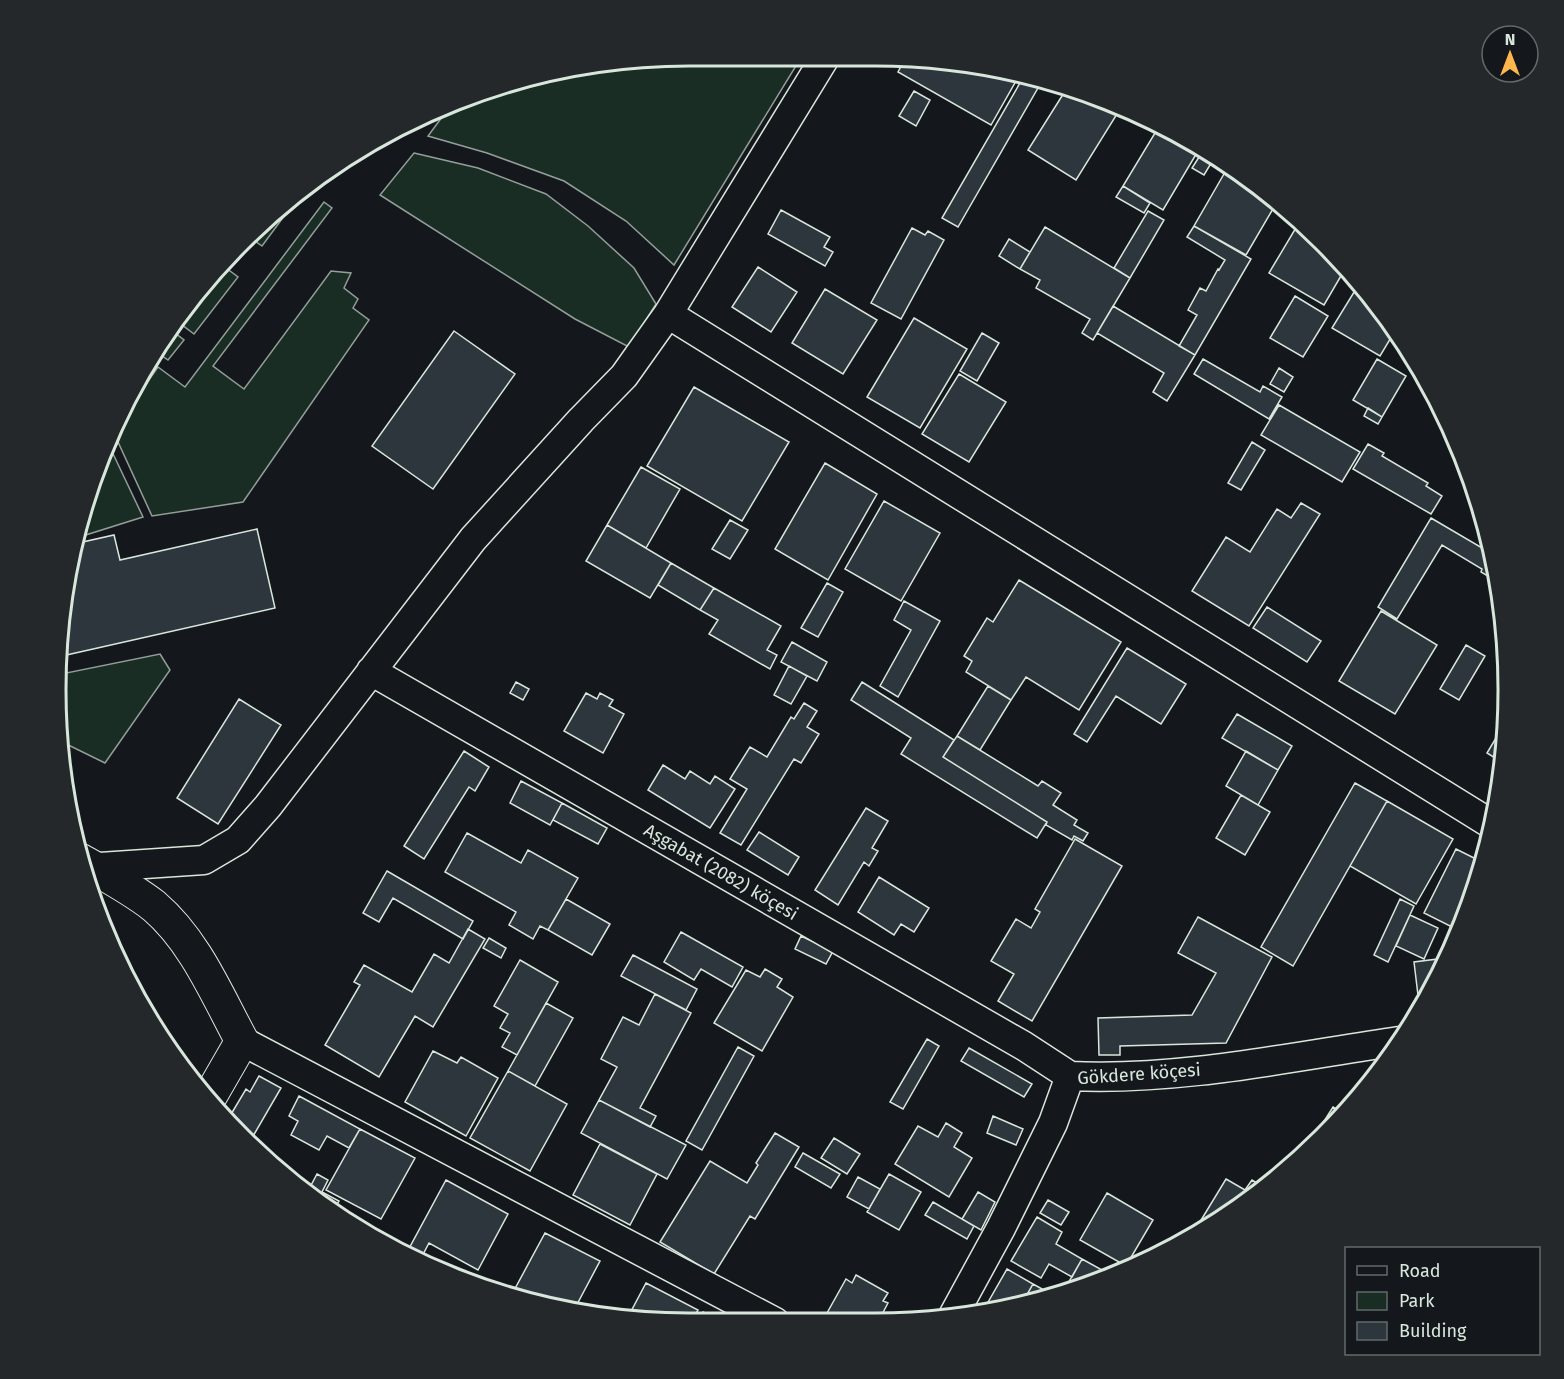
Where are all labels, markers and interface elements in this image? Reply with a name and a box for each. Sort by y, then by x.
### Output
north arrow [1480,24,1540,84]
text: N [1505,30,1515,49]
street label: Aşgabat (2082) köçesi [640,819,802,925]
street label: Gökdere köçesi [1077,1059,1201,1089]
legend [1345,1247,1540,1355]
text: Road [1399,1260,1441,1282]
text: Park [1399,1290,1435,1312]
text: Building [1399,1320,1467,1342]

